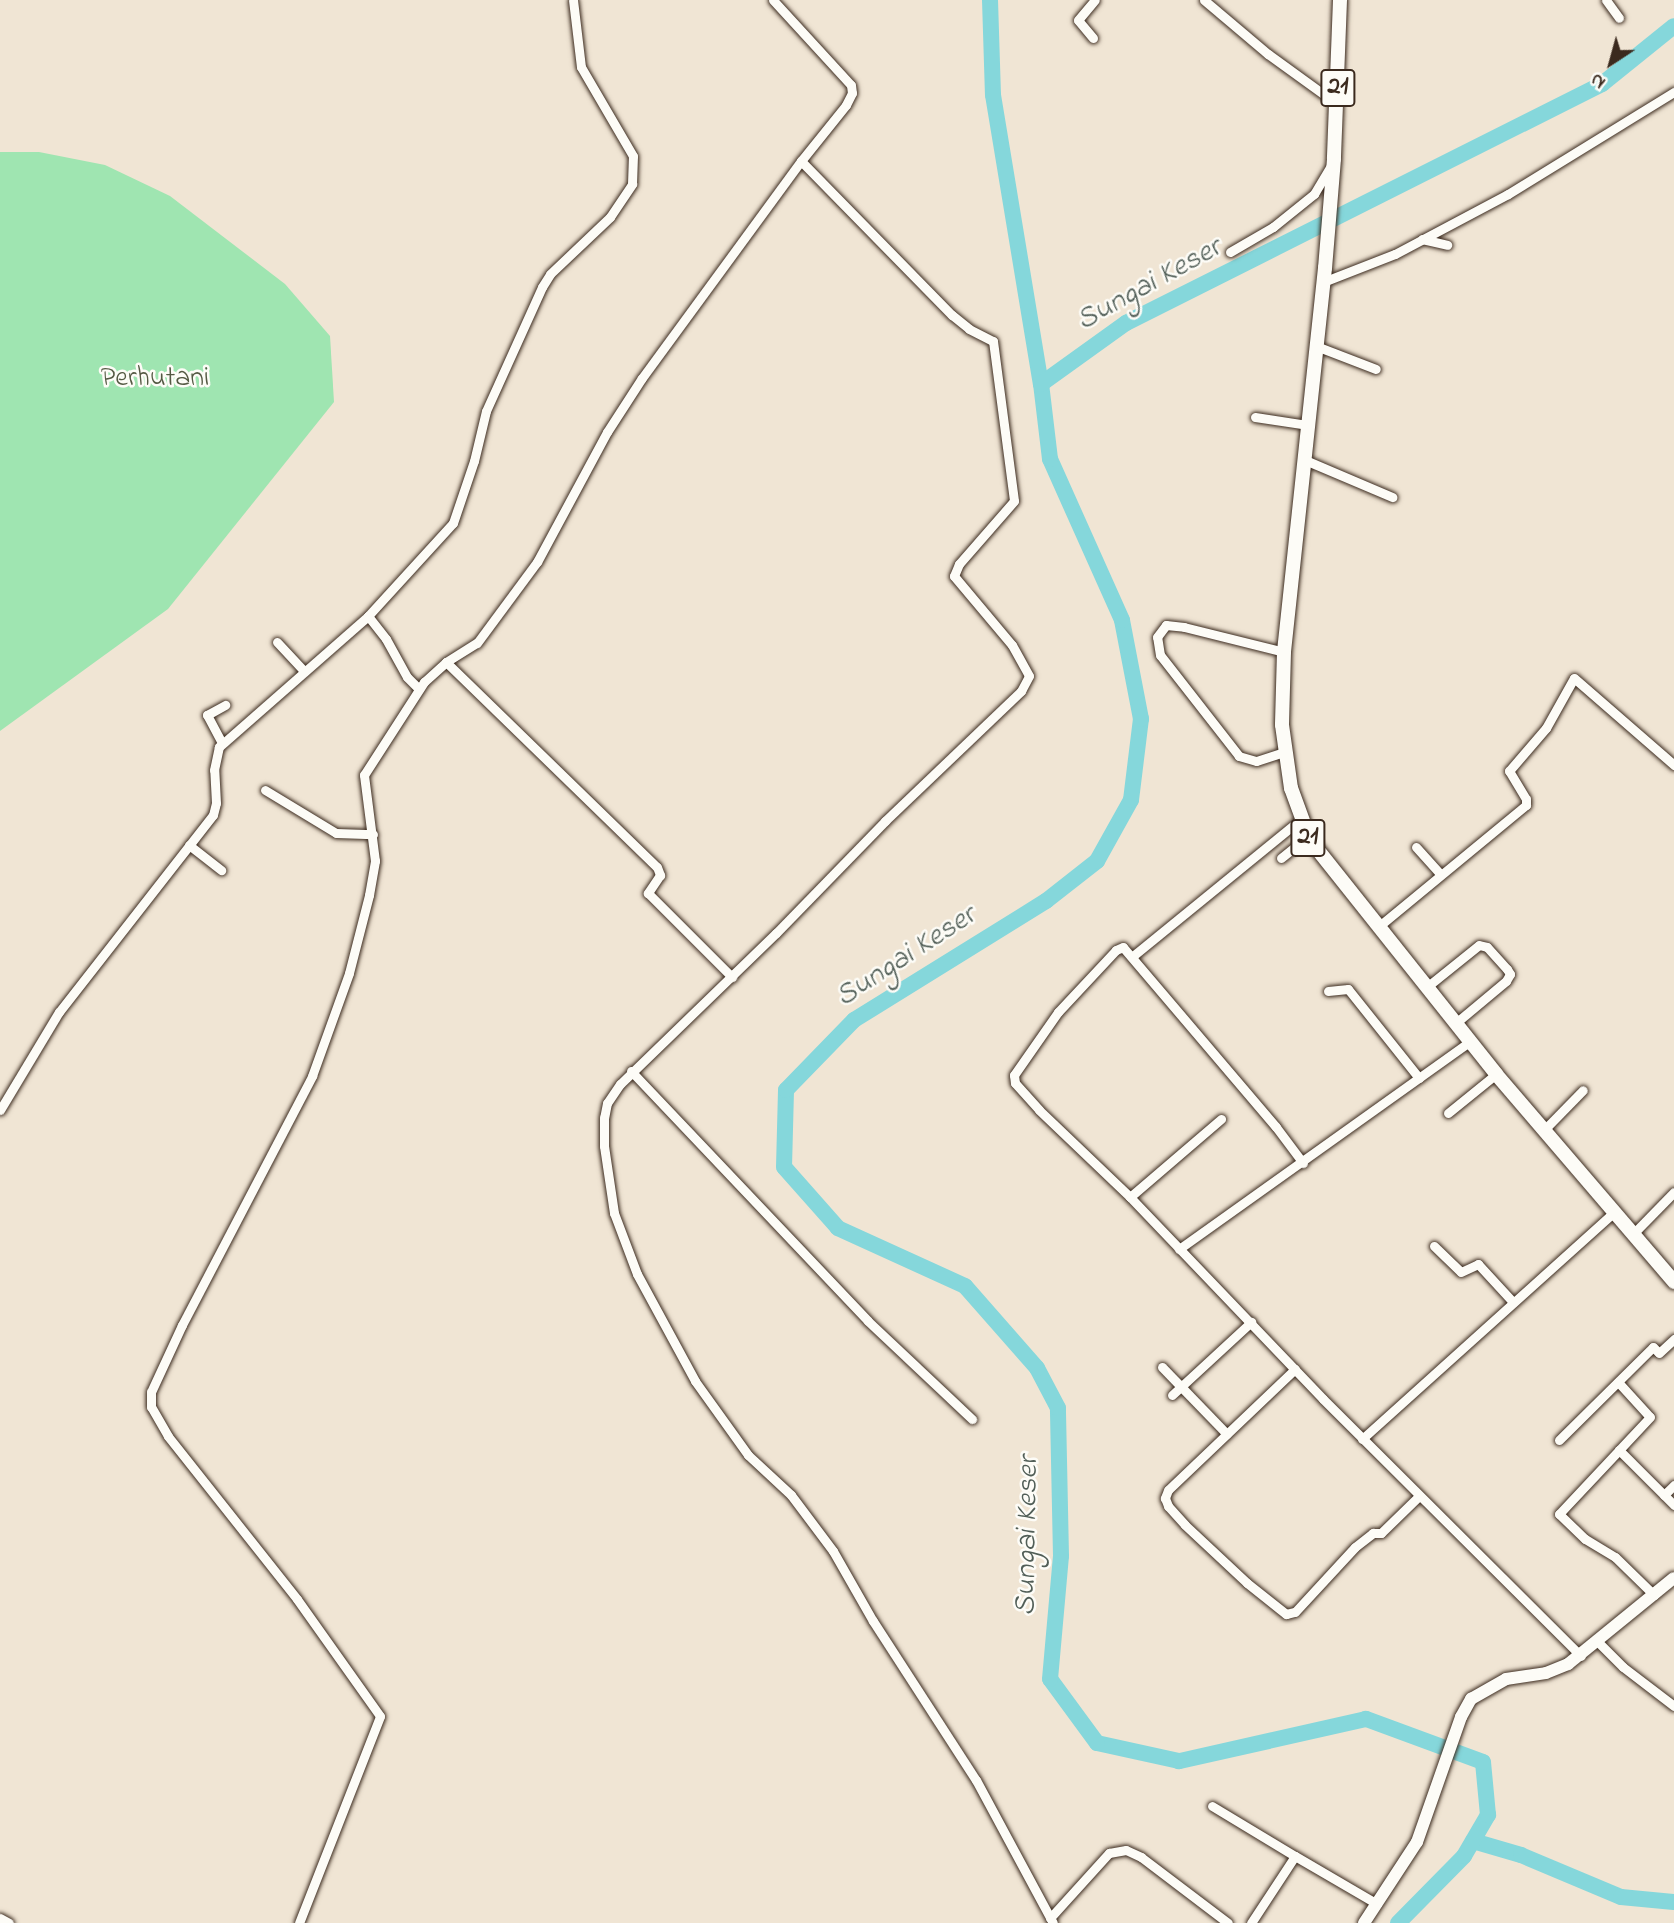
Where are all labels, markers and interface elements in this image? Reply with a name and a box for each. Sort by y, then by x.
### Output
north arrow [1576,28,1646,98]
road number: 21 [1319,66,1357,110]
text: N [1585,66,1611,95]
water label: Sungai Keser [1070,231,1228,339]
park label: Perhutani [101,362,209,396]
road number: 21 [1289,816,1327,860]
water label: Sungai Keser [829,898,983,1016]
water label: Sungai Keser [1009,1456,1047,1616]

